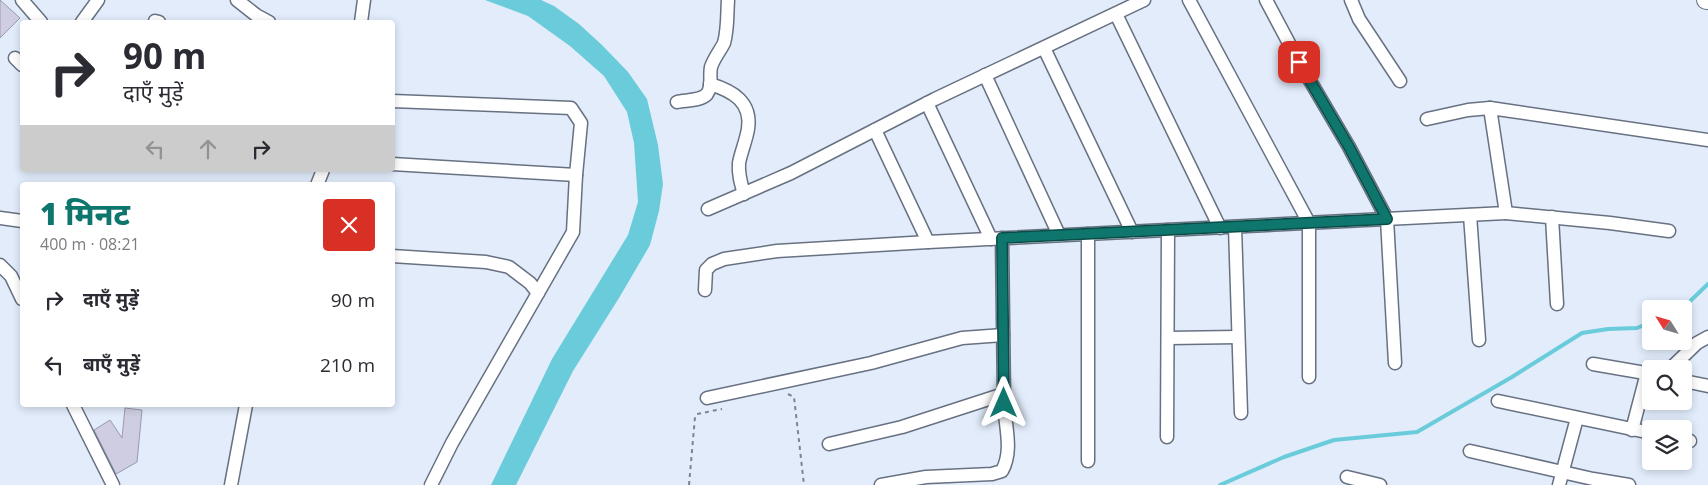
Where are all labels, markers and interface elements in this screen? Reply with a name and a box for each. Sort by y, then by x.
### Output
text: 90 m [123,32,206,79]
icon: right [40,40,105,105]
pin [1278,41,1320,83]
icon: arrive [1285,48,1313,76]
text: दाएँ मुड़ें [123,77,183,107]
icon: left [141,135,169,163]
icon: ahead [194,135,222,163]
icon: right [247,135,275,163]
text: 1 मिनट [40,193,130,234]
button: close [323,199,375,251]
text: 400 m · 08:21 [40,233,140,255]
icon: right [40,286,68,314]
text: दाएँ मुड़ें [83,286,139,312]
text: 90 m [331,287,375,313]
north arrow [1642,300,1692,350]
map controls [1642,300,1692,470]
icon: left [40,351,68,379]
text: बाएँ मुड़ें [83,351,140,377]
text: 210 m [320,352,375,378]
button: search [1642,360,1692,410]
position arrow [977,376,1029,428]
button: layers [1642,420,1692,470]

